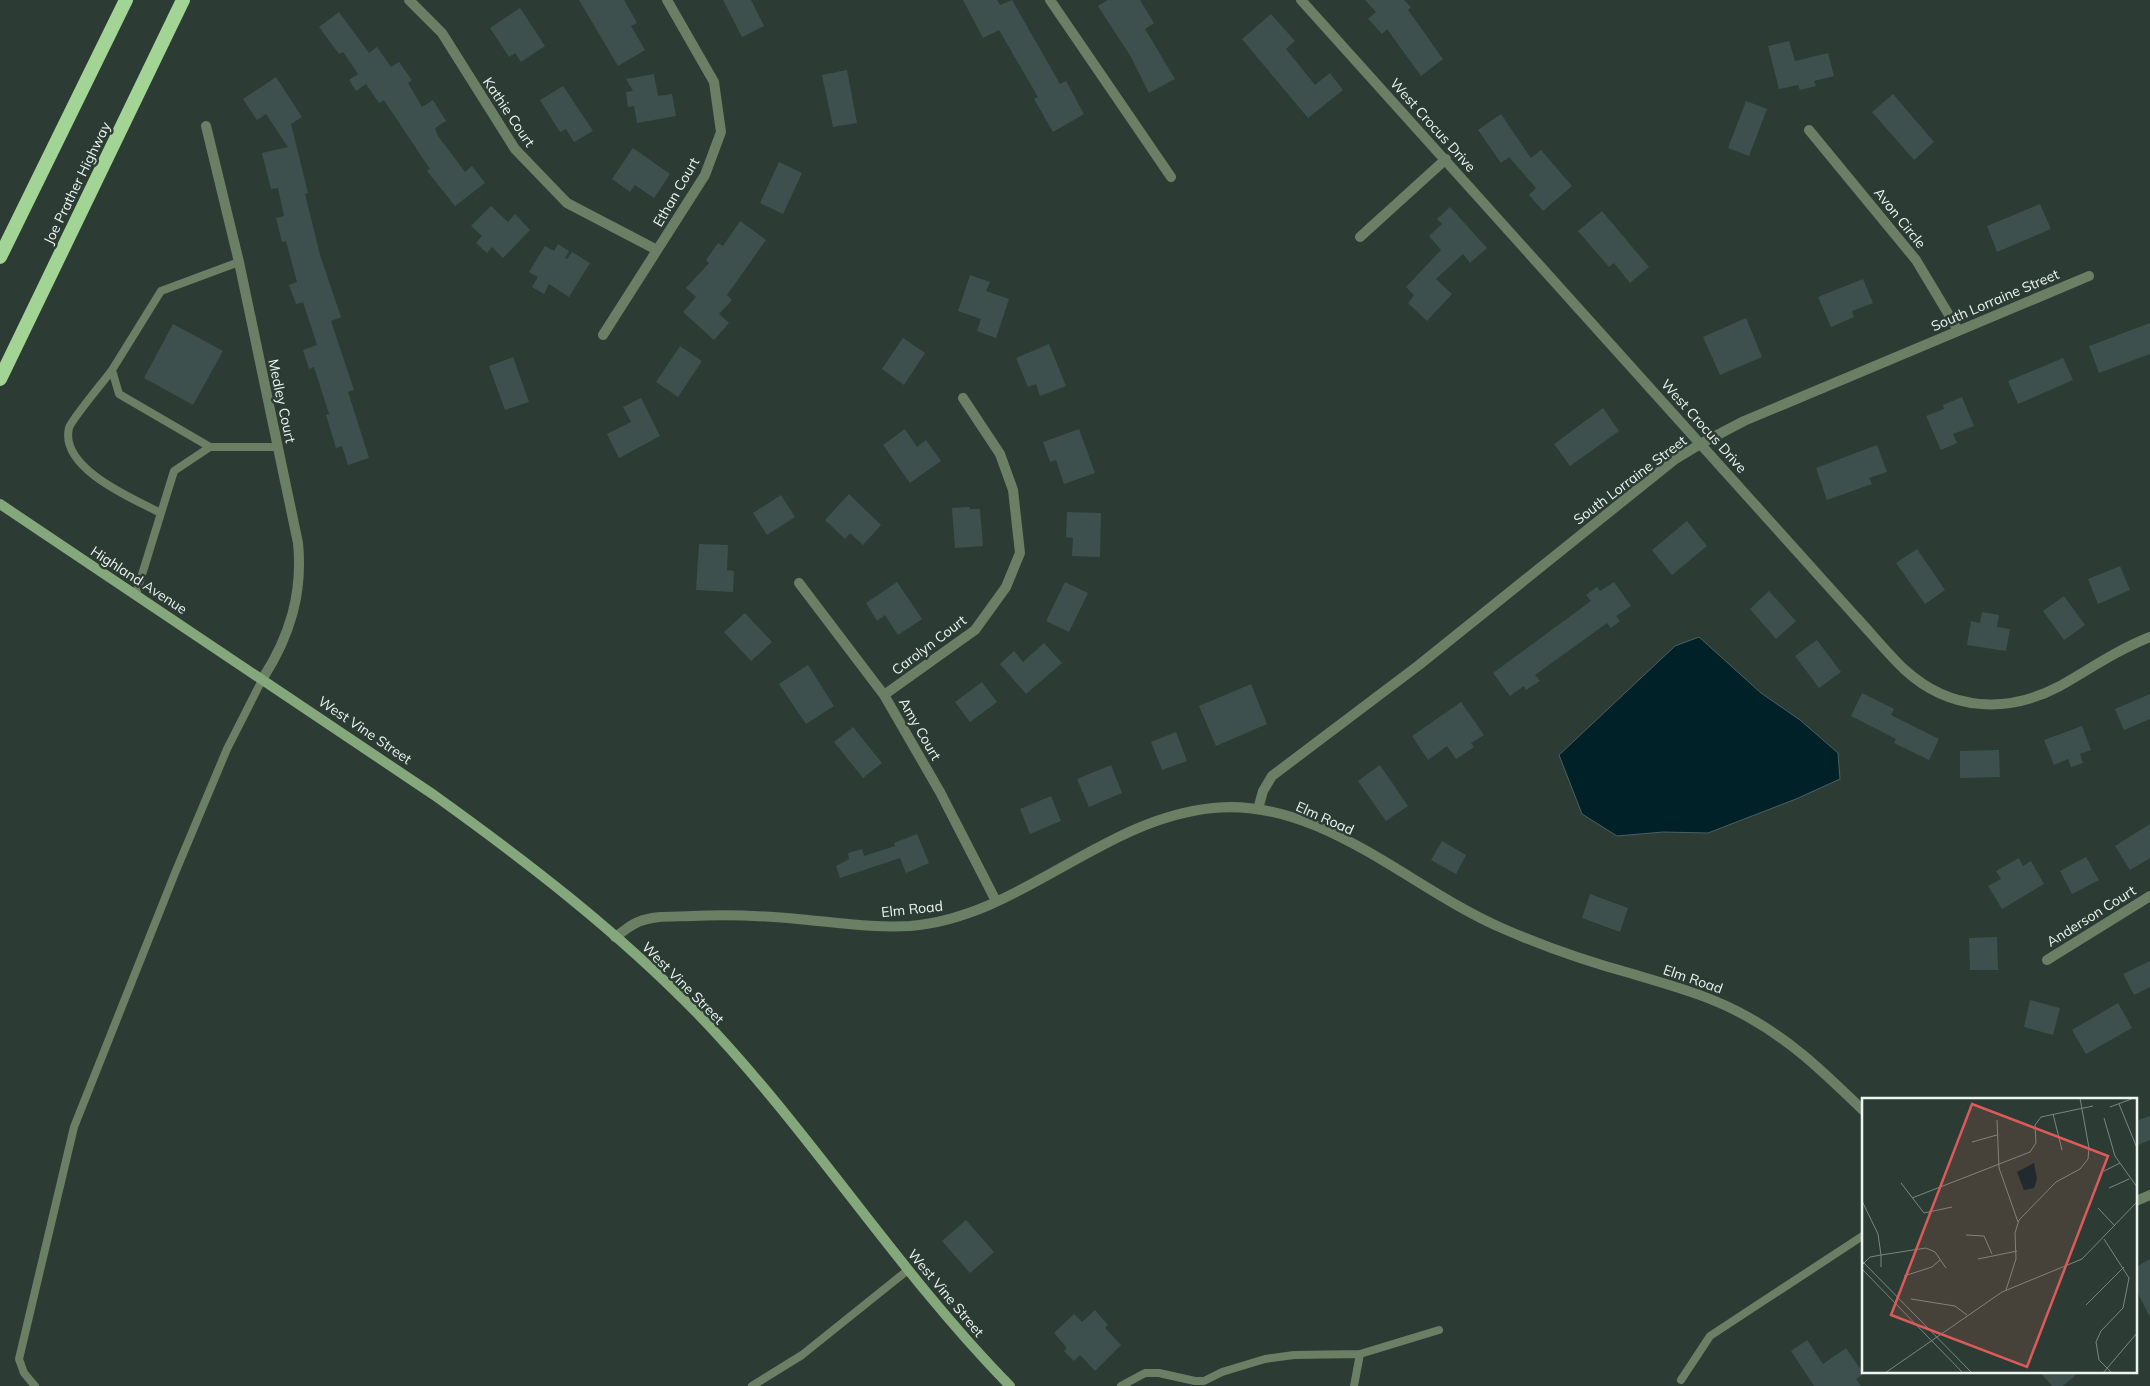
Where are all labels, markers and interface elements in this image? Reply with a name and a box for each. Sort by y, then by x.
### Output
street label: Kathie Court [479,74,539,150]
street label: West Crocus Drive [1386,74,1480,176]
street label: Joe Prather Highway [40,118,115,247]
street label: Ethan Court [649,154,703,230]
street label: Avon Circle [1870,184,1930,252]
street label: South Lorraine Street [1928,265,2062,335]
street label: Medley Court [264,357,300,445]
street label: West Crocus Drive [1657,375,1751,477]
street label: South Lorraine Street [1570,431,1690,528]
street label: Highland Avenue [87,542,191,618]
street label: Carolyn Court [888,611,970,679]
street label: West Vine Street [315,692,415,768]
street label: Amy Court [895,695,945,764]
street label: Elm Road [1293,797,1357,839]
street label: Anderson Court [2043,881,2139,951]
street label: Elm Road [880,897,944,921]
street label: West Vine Street [638,938,728,1028]
street label: Elm Road [1661,960,1725,998]
inset map [1862,1098,2138,1374]
street label: West Vine Street [904,1245,988,1341]

